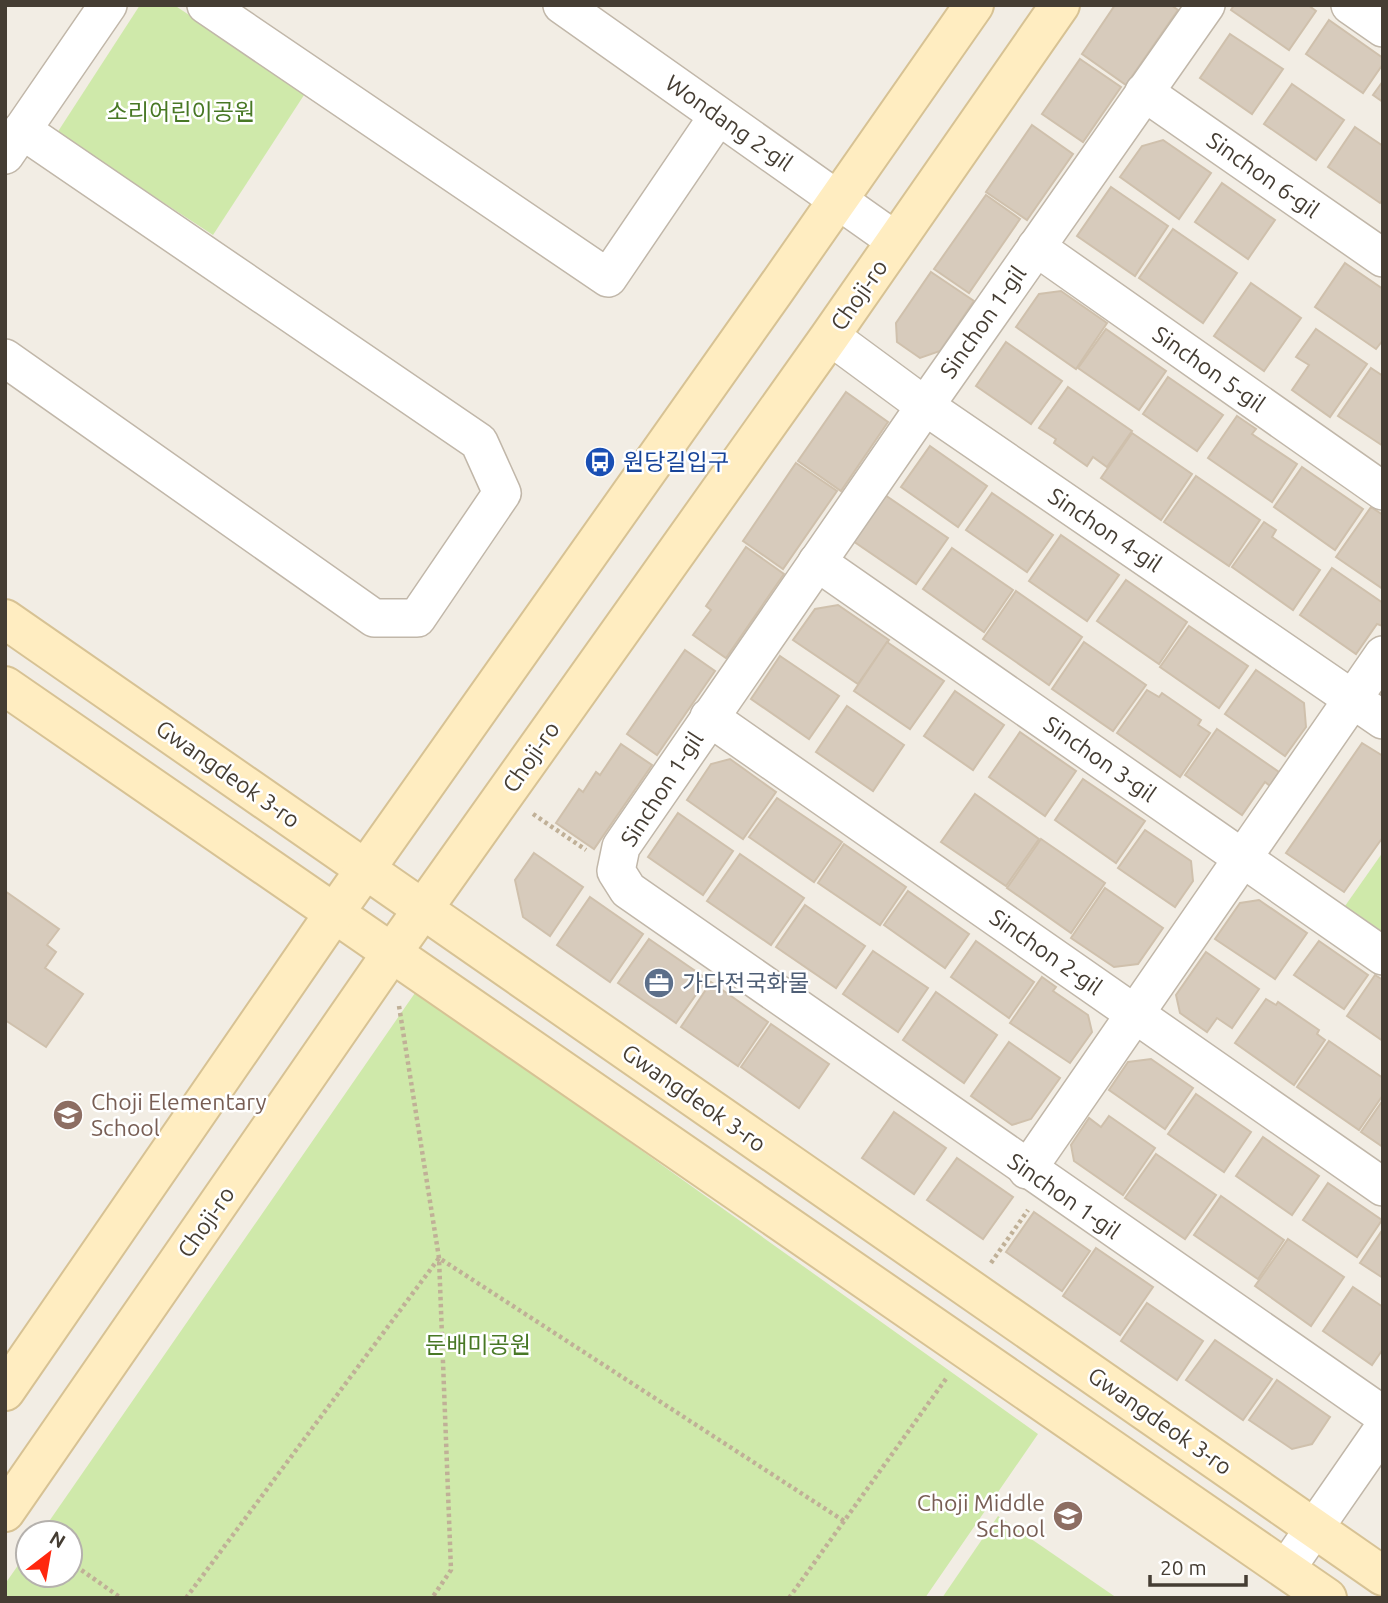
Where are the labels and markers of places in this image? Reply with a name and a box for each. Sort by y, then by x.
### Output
bus stop icon: 원당길입구 [583,445,617,479]
place label: 원당길입구 [623,449,729,474]
office icon: 가다전국화물 [642,966,676,1000]
place label: 가다전국화물 [682,970,809,995]
place label: Choji Elementary School [91,1089,267,1140]
school or university icon: Choji Elementary School [51,1098,85,1132]
place label: Choji Middle School [917,1490,1045,1541]
school or university icon: Choji Middle School [1051,1499,1085,1533]

